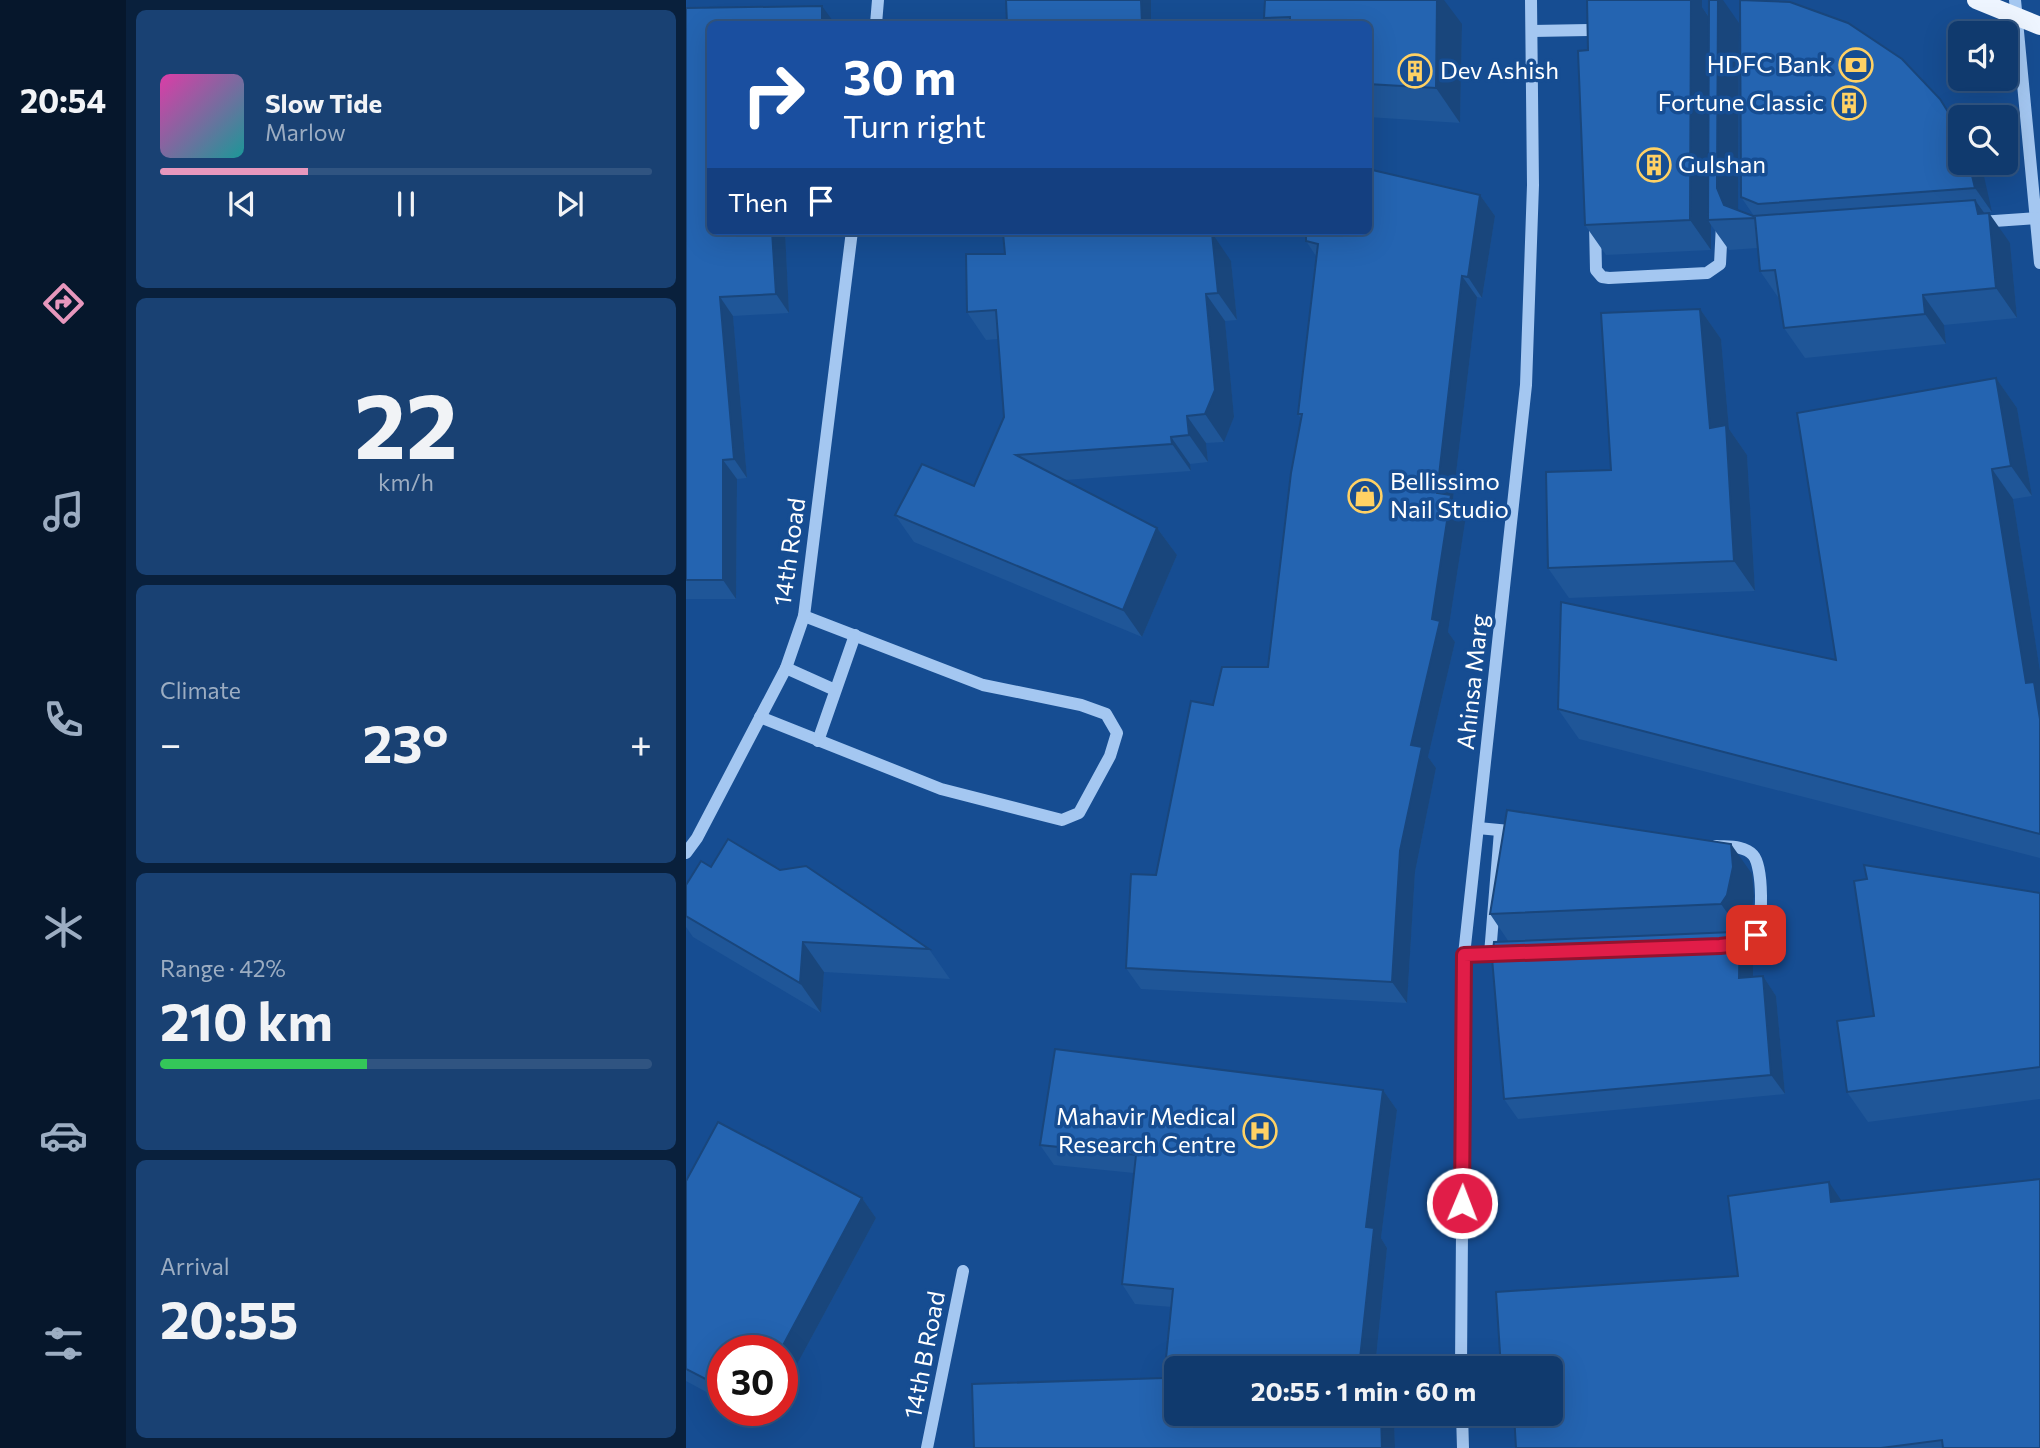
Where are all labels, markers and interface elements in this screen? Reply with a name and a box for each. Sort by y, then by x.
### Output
map controls [1948,21,2018,175]
button: sound [1948,21,2018,91]
text: 30 m [843,45,956,105]
bank icon: HDFC Bank [1837,46,1875,84]
icon: right [728,49,819,140]
place label: HDFC Bank [1707,49,1832,78]
building icon: Dev Ashish [1396,52,1434,90]
place label: Dev Ashish [1440,55,1559,84]
text: 20:54 [20,80,106,120]
building icon: Fortune Classic [1830,84,1868,122]
text: Slow Tide [265,87,382,118]
place label: Fortune Classic [1658,87,1824,116]
text: Turn right [843,105,986,145]
button: search [1948,105,2018,175]
text: Marlow [265,118,346,146]
building icon: Gulshan [1635,146,1673,184]
place label: Gulshan [1678,149,1766,178]
icon: arrive [802,182,840,220]
icon: previous [223,185,261,223]
icon: pause [387,185,425,223]
icon: next [551,185,589,223]
text: Then [728,186,788,217]
icon: directions [39,279,88,328]
text: 22 [354,366,458,478]
place label: Bellissimo Nail Studio [1390,466,1509,523]
text: km/h [378,468,434,496]
shop icon: Bellissimo Nail Studio [1346,477,1384,515]
icon: music [39,487,88,536]
street label: 14th Road [767,496,810,608]
street label: Ahinsa Marg [1450,613,1493,751]
text: Climate [160,676,241,704]
icon: phone [39,695,88,744]
text: 23° [363,710,449,774]
text: − [160,719,182,766]
text: + [630,719,652,766]
icon: climate [39,903,88,952]
pin [1726,905,1786,965]
icon: arrive [1737,916,1775,954]
text: Range · 42% [160,954,286,982]
text: 210 km [160,988,333,1052]
place label: Mahavir Medical Research Centre [1056,1101,1236,1158]
icon: car [39,1111,88,1160]
hospital icon: Mahavir Medical Research Centre [1241,1112,1279,1150]
position arrow [1425,1166,1499,1240]
text: Arrival [160,1252,230,1280]
text: 20:55 [160,1286,298,1350]
street label: 14th B Road [897,1289,950,1421]
icon: filters [39,1319,88,1368]
speed limit sign: 30 [707,1335,798,1426]
text: 20:55 · 1 min · 60 m [1251,1375,1476,1406]

